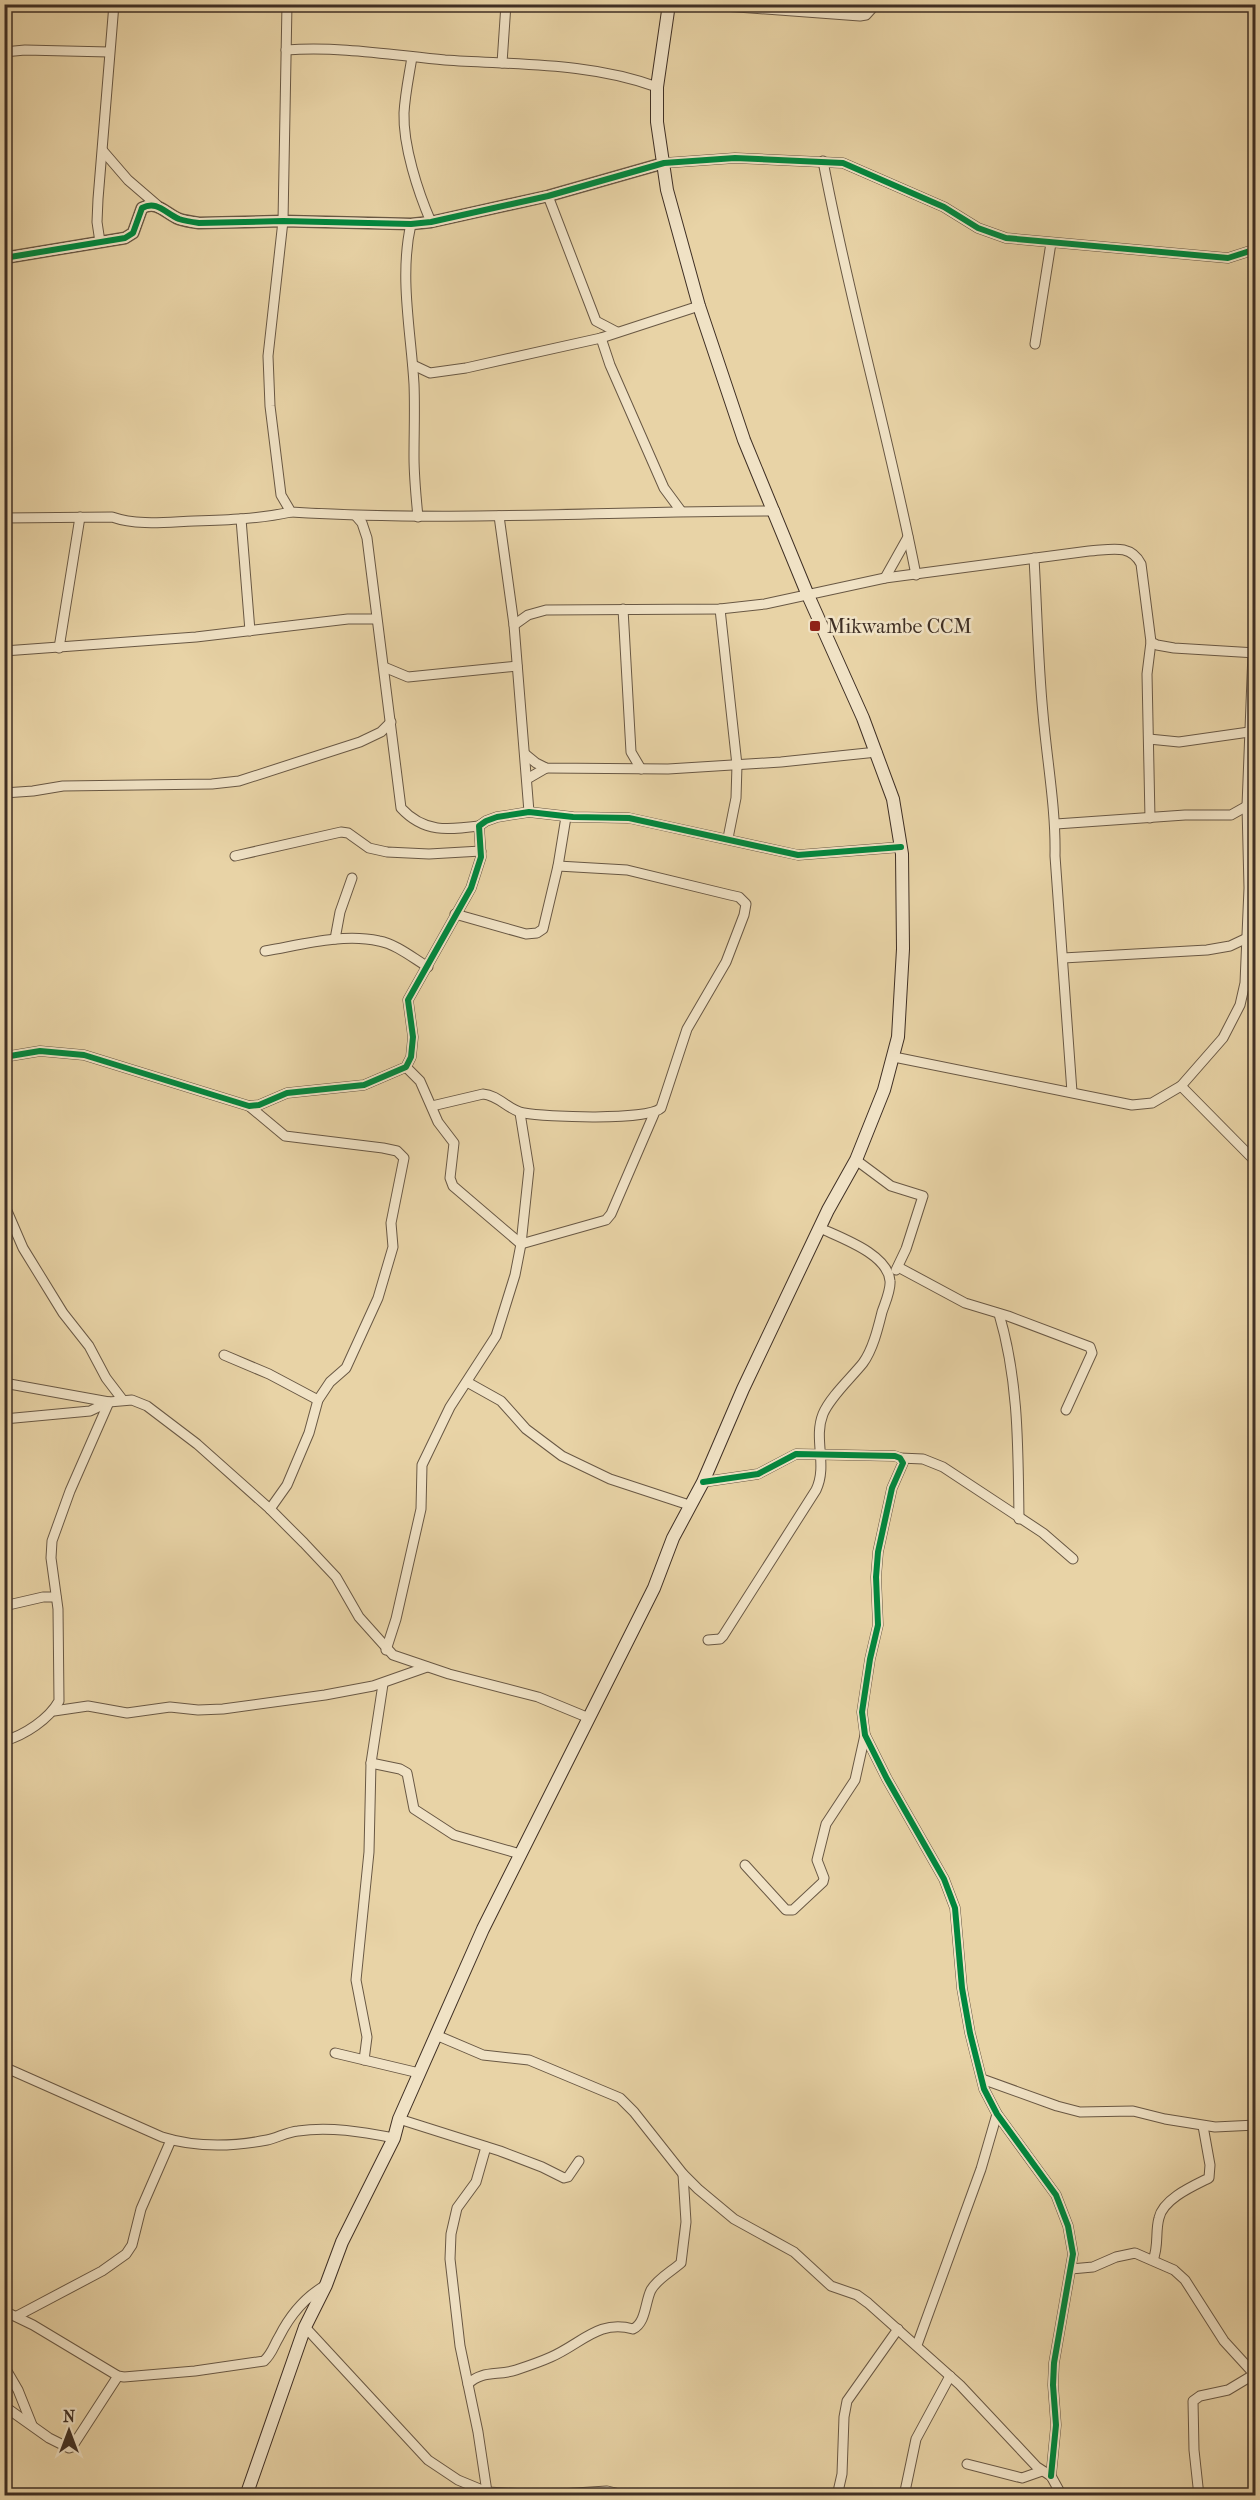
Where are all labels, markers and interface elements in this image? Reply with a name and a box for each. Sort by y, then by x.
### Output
place label: Mikwambe CCM [827,615,972,638]
marker: Mikwambe CCM [808,619,822,633]
north arrow [39,2401,99,2461]
text: N [63,2407,76,2426]

